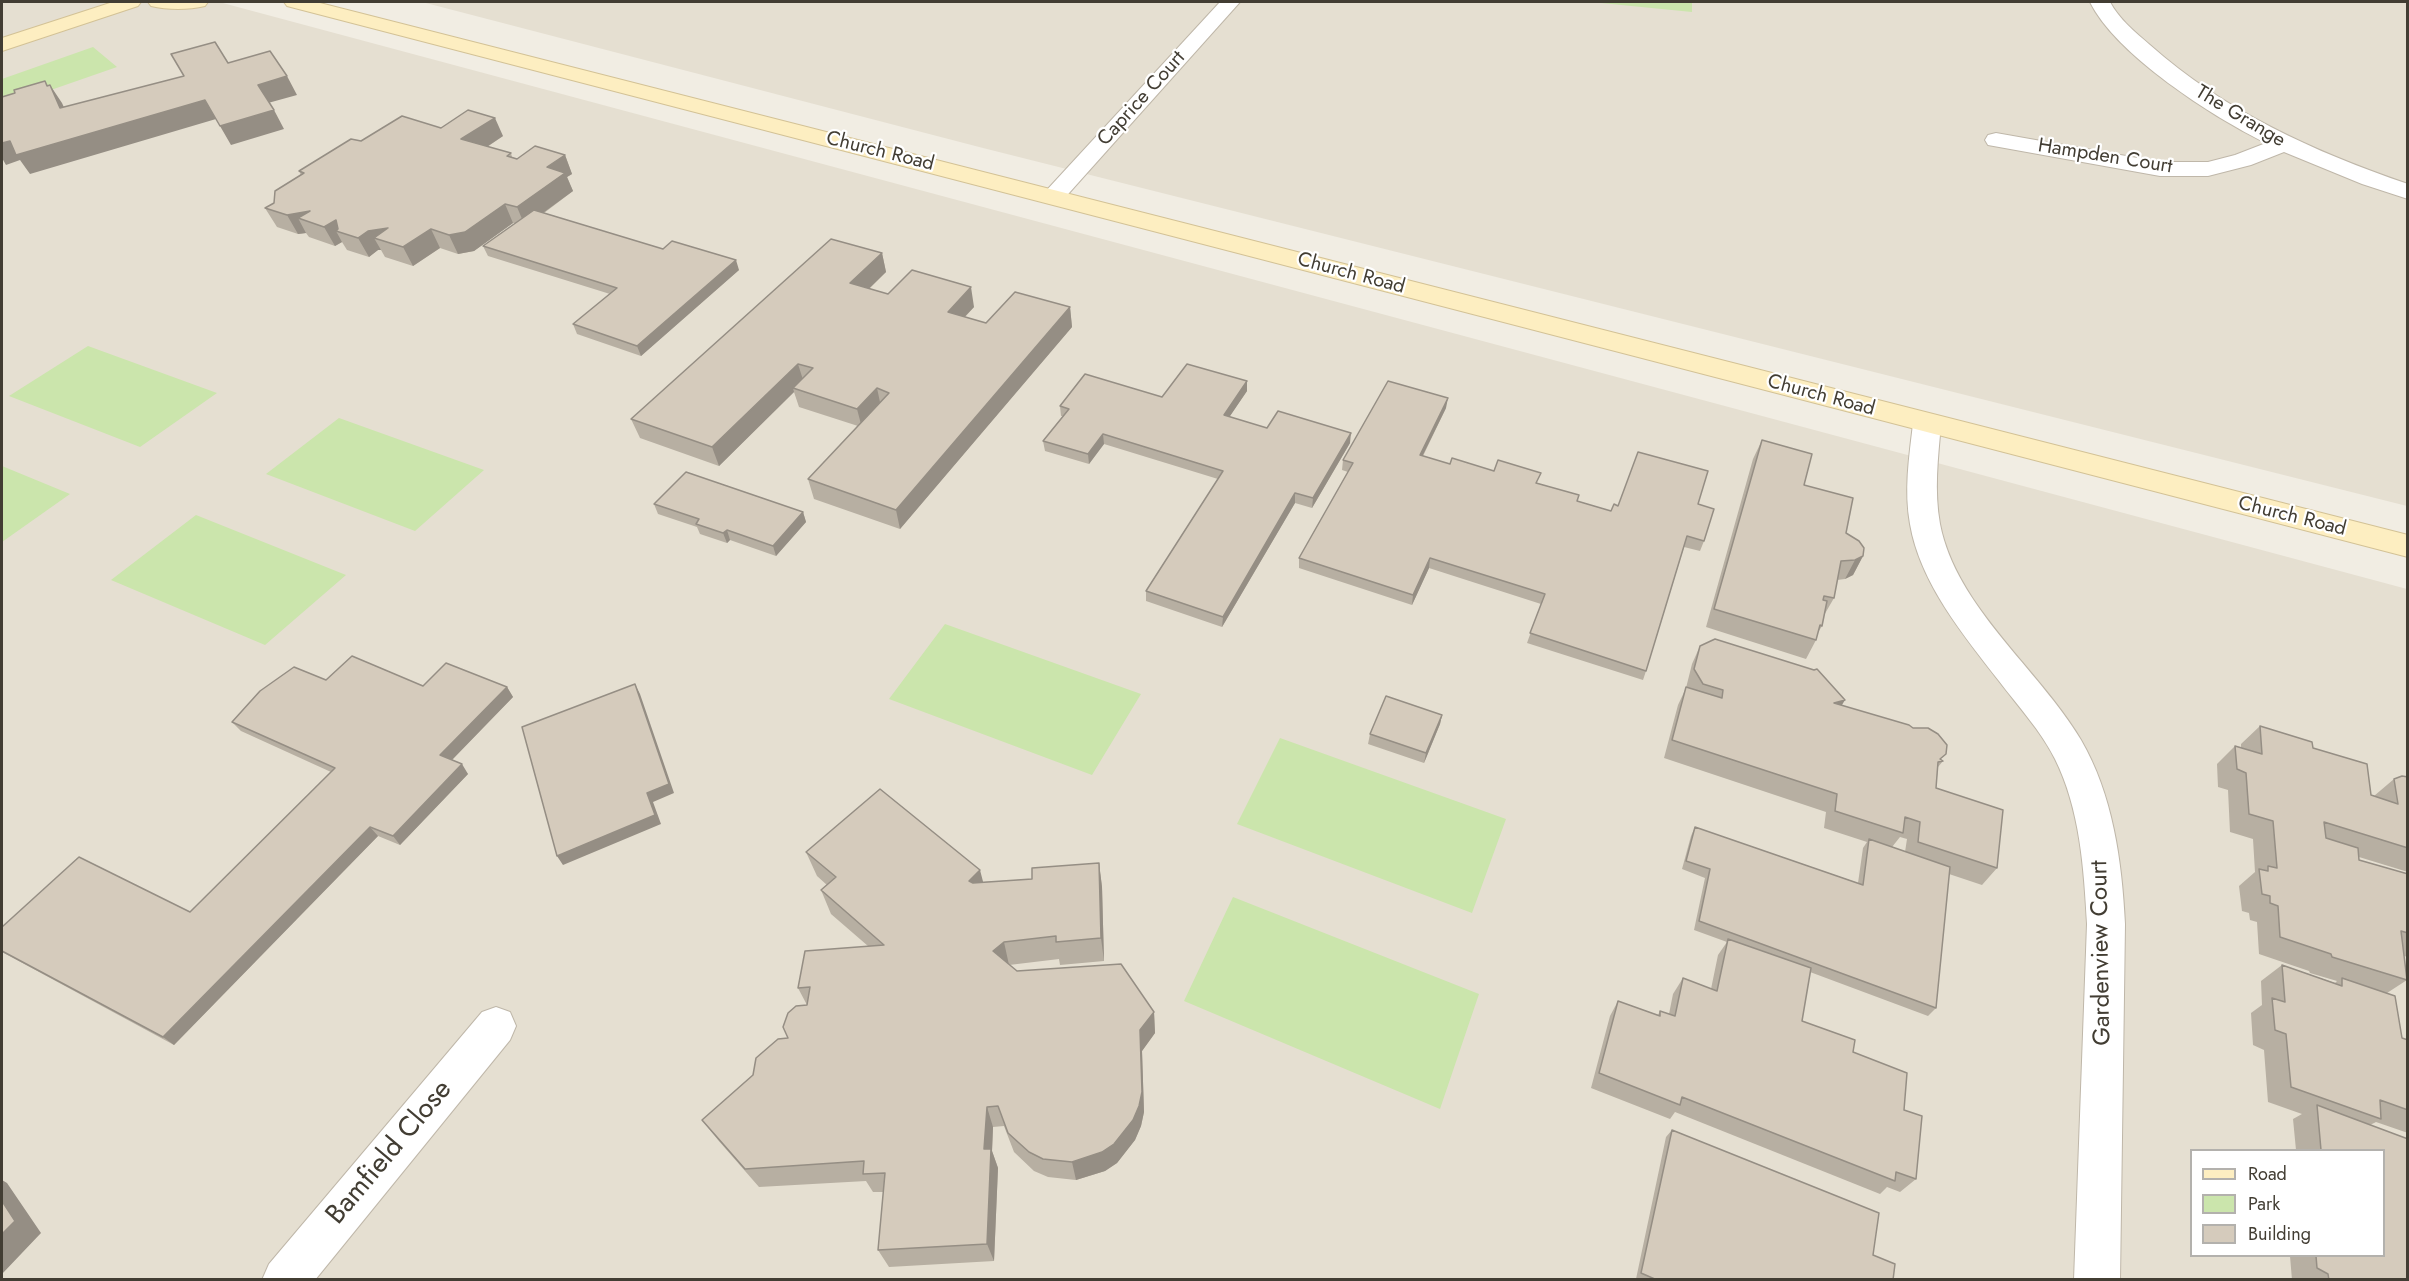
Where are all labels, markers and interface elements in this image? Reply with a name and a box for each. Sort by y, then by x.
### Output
street label: Caprice Court [1093,47,1191,151]
street label: The Grange [2191,81,2289,153]
street label: Church Road [824,127,936,177]
street label: Hampden Court [2036,135,2174,179]
street label: Church Road [1295,248,1407,300]
street label: Church Road [1765,370,1877,422]
street label: Church Road [2236,492,2348,542]
street label: Gardenview Court [2086,860,2118,1046]
street label: Bamfield Close [320,1074,460,1232]
legend [2190,1149,2385,1257]
text: Road [2248,1161,2287,1187]
text: Park [2248,1191,2280,1217]
text: Building [2248,1221,2311,1247]

